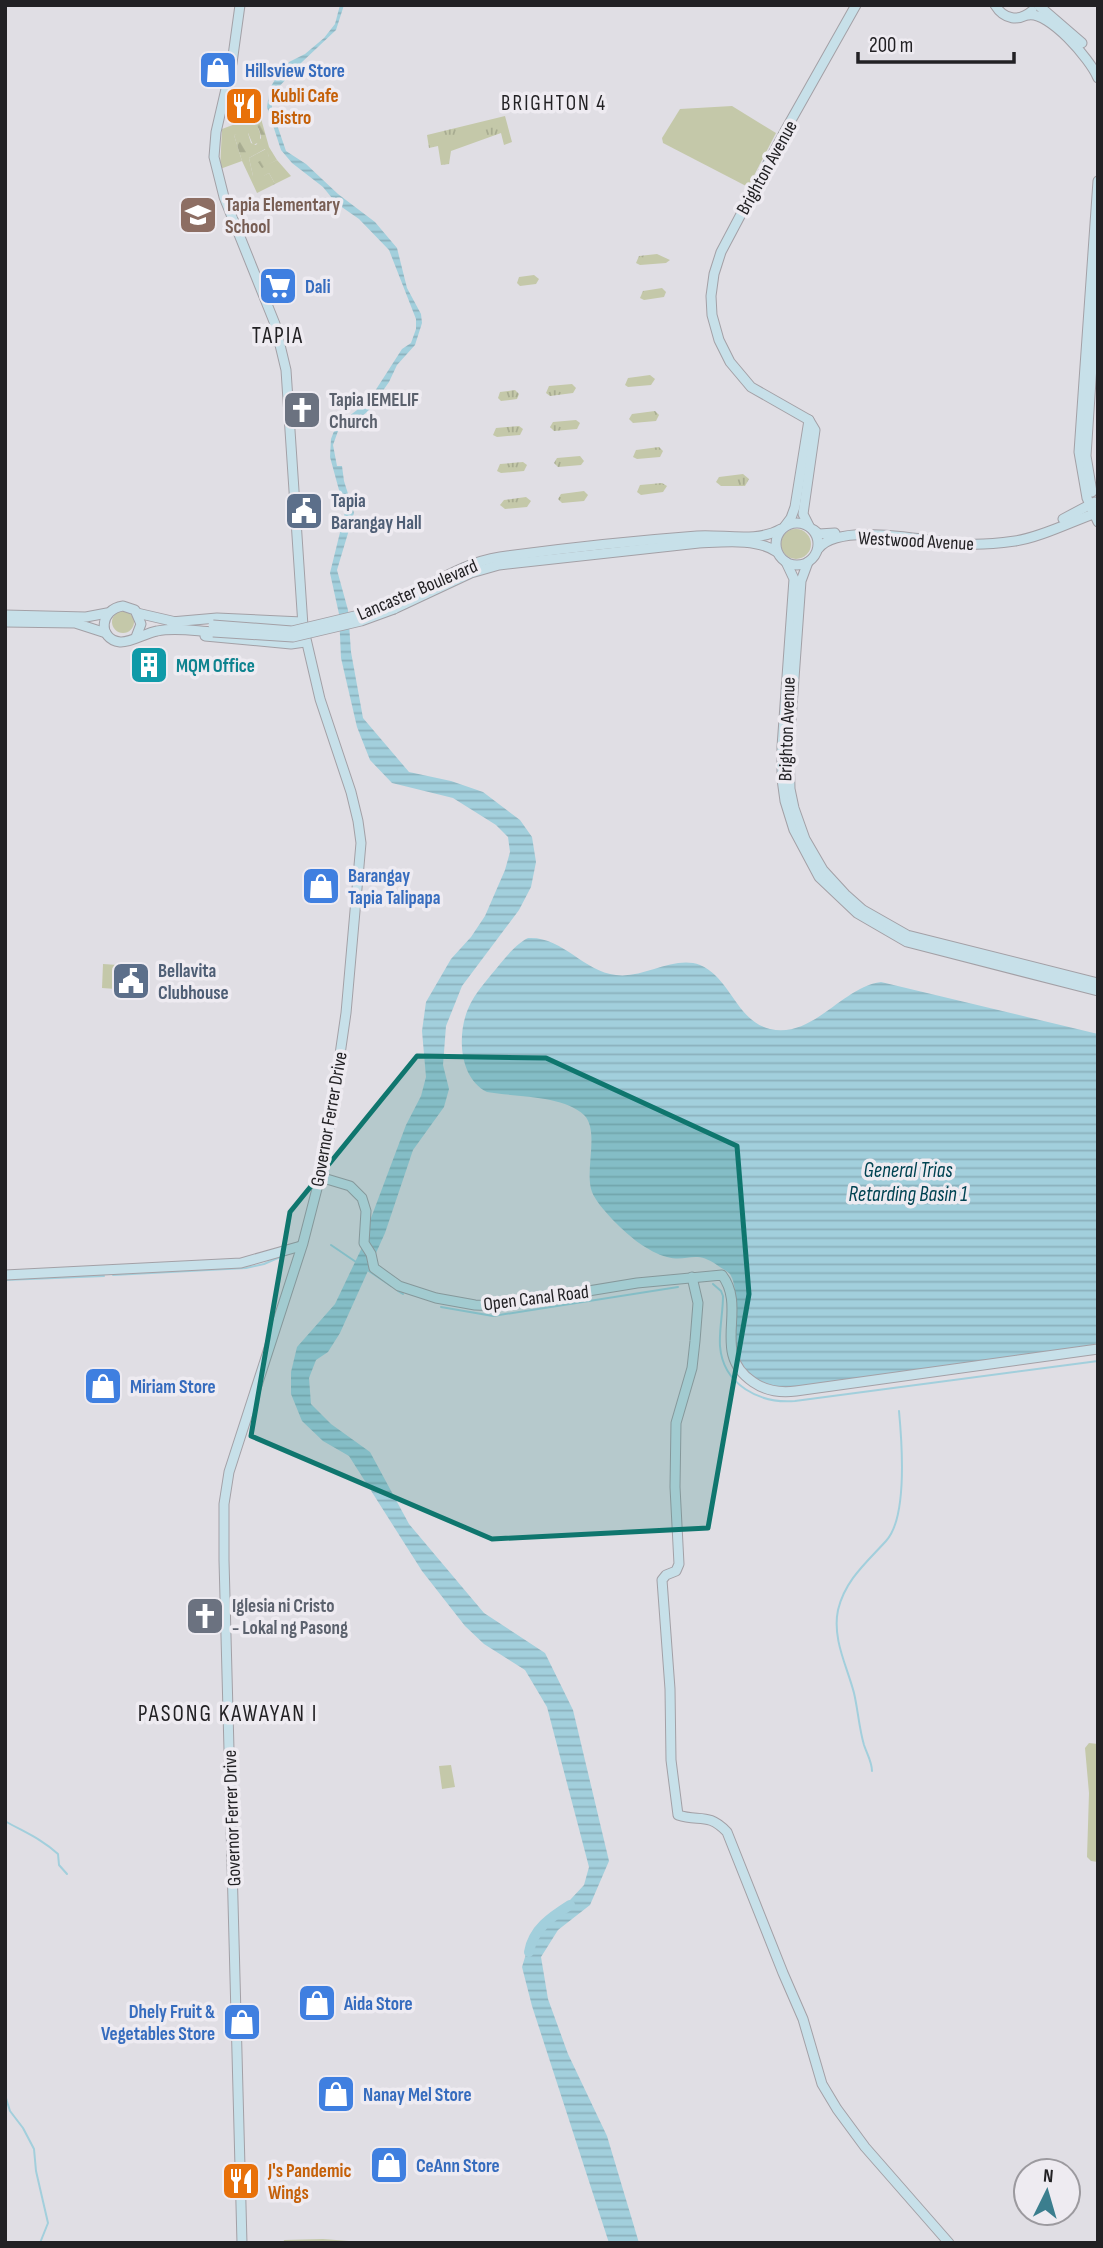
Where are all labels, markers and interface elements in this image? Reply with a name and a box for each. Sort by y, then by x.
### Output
scale bar [858,21,1014,65]
text: 200 m [869,33,913,58]
shop icon: Hillsview Store [197,49,239,91]
place label: Hillsview Store [245,60,345,83]
restaurant icon: Kubli Cafe Bistro [223,85,265,127]
place label: Kubli Cafe Bistro [271,85,339,130]
district label: BRIGHTON 4 [501,91,607,116]
street label: Brighton Avenue [732,116,803,219]
school or university icon: Tapia Elementary School [177,194,219,236]
place label: Tapia Elementary School [225,194,340,239]
supermarket icon: Dali [257,265,299,307]
place label: Dali [305,276,331,299]
district label: TAPIA [252,322,304,350]
church icon: Tapia IEMELIF Church [281,389,323,431]
place label: Tapia IEMELIF Church [329,389,419,434]
public building icon: Tapia Barangay Hall [283,490,325,532]
place label: Tapia Barangay Hall [331,490,422,535]
street label: Westwood Avenue [857,527,974,556]
street label: Lancaster Boulevard [354,555,481,626]
building icon: MQM Office [128,644,170,686]
place label: MQM Office [176,655,255,678]
street label: Brighton Avenue [774,676,801,782]
shop icon: Barangay Tapia Talipapa [300,865,342,907]
place label: Barangay Tapia Talipapa [348,865,441,910]
public building icon: Bellavita Clubhouse [110,960,152,1002]
place label: Bellavita Clubhouse [158,960,229,1005]
street label: Governor Ferrer Drive [306,1050,353,1188]
water label: General Trias Retarding Basin 1 [849,1158,967,1207]
street label: Open Canal Road [482,1281,590,1316]
shop icon: Miriam Store [82,1365,124,1407]
place label: Miriam Store [130,1376,216,1399]
church icon: Iglesia ni Cristo - Lokal ng Pasong [184,1595,226,1637]
place label: Iglesia ni Cristo - Lokal ng Pasong [232,1595,348,1640]
district label: PASONG KAWAYAN I [138,1700,318,1728]
street label: Governor Ferrer Drive [219,1749,246,1887]
shop icon: Aida Store [296,1982,338,2024]
place label: Aida Store [343,1993,413,2016]
place label: Dhely Fruit & Vegetables Store [101,2001,215,2046]
shop icon: Dhely Fruit & Vegetables Store [221,2001,263,2043]
shop icon: Nanay Mel Store [315,2073,357,2115]
place label: Nanay Mel Store [363,2084,472,2107]
shop icon: CeAnn Store [368,2144,410,2186]
place label: CeAnn Store [416,2155,500,2178]
north arrow [1012,2157,1082,2227]
restaurant icon: J's Pandemic Wings [220,2160,262,2202]
place label: J's Pandemic Wings [267,2160,351,2205]
text: N [1042,2165,1054,2188]

